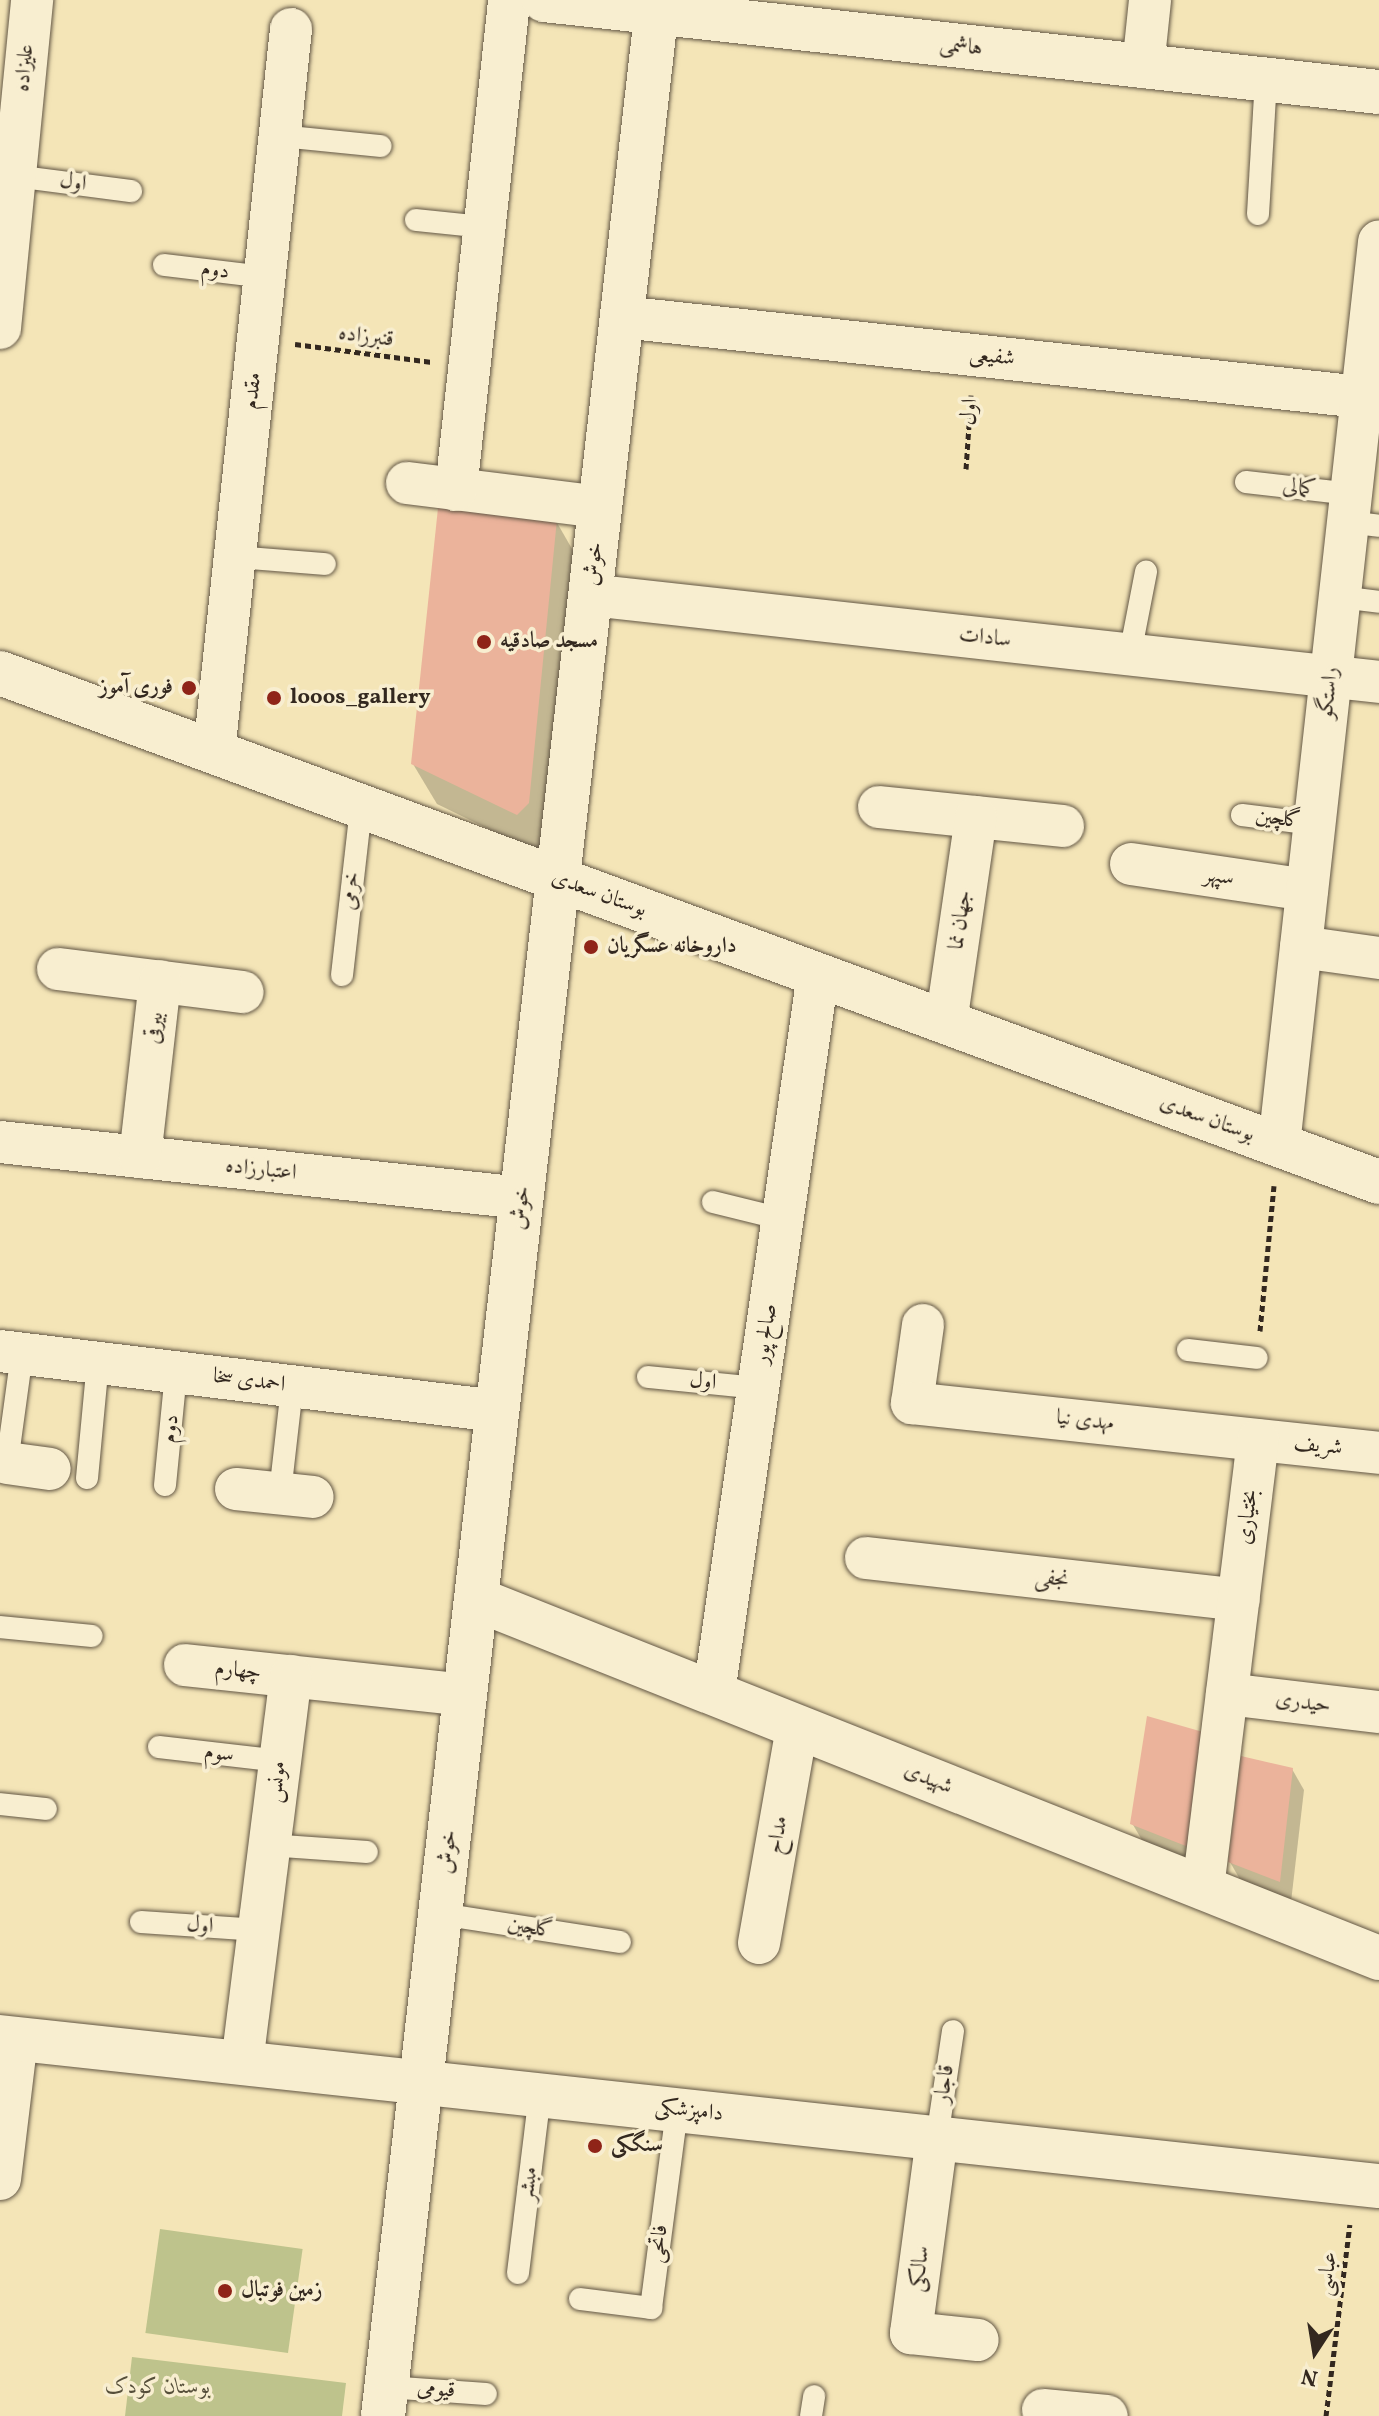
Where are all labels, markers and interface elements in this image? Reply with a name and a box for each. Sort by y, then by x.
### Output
street label: هاشمی [938,32,984,62]
street label: علیزاده [10,43,40,93]
street label: اول [58,168,88,198]
street label: دوم [199,256,231,286]
street label: قنبرزاده [337,321,395,353]
street label: شفیعی [968,341,1016,373]
street label: مقدم [238,371,268,411]
street label: اول [956,398,984,426]
street label: کمالی [1281,473,1317,503]
street label: خوش [578,541,610,587]
street label: سادات [957,622,1013,654]
place label: مسجد صادقیه [500,629,598,655]
marker: مسجد صادقیه [475,633,493,651]
street label: راستگو [1313,666,1345,720]
place label: فوری آموز [99,675,173,701]
marker: فوری آموز [180,679,198,697]
place label: looos_gallery [290,685,431,711]
marker: looos_gallery [265,689,283,707]
street label: گلچین [1254,803,1302,835]
street label: سپهر [1202,862,1236,892]
street label: بوستان سعدی [548,865,650,923]
street label: خرمی [336,870,366,912]
street label: جهان نما [944,889,978,951]
place label: داروخانه عسگریان [607,934,737,960]
marker: داروخانه عسگریان [582,938,600,956]
street label: بیرقی [140,1011,170,1045]
street label: بوستان سعدی [1156,1090,1258,1148]
street label: اعتبارزاده [224,1153,298,1187]
street label: خوش [505,1185,537,1231]
street label: صالح پور [749,1302,783,1366]
street label: احمدی سخا [211,1363,287,1399]
street label: اول [688,1367,718,1397]
street label: مهدی نیا [1055,1405,1115,1437]
street label: دوم [157,1414,185,1444]
street label: شریف [1292,1430,1344,1462]
street label: بختیاری [1232,1488,1264,1546]
street label: نجفی [1034,1564,1070,1594]
street label: چهارم [213,1655,263,1687]
street label: حیدری [1274,1687,1332,1719]
street label: سوم [202,1739,236,1769]
street label: شهیدی [900,1757,956,1801]
street label: مونس [261,1759,293,1805]
street label: مداح [762,1814,794,1856]
street label: خوش [433,1829,463,1875]
street label: گلچین [505,1911,555,1945]
street label: اول [186,1912,214,1940]
street label: قاجار [929,2063,961,2105]
street label: دامپزشکی [653,2094,725,2128]
place label: سنگکی [611,2133,663,2159]
marker: سنگکی [586,2137,604,2155]
street label: مبشر [514,2165,544,2203]
street label: فاتحی [643,2223,675,2265]
street label: سالکی [904,2244,936,2294]
street label: عباسی [1312,2250,1344,2298]
place label: زمین فوتبال [241,2278,323,2304]
marker: زمین فوتبال [216,2282,234,2300]
north arrow [1275,2312,1355,2392]
text: N [1299,2359,1321,2393]
park label: بوستان کودک [105,2375,211,2401]
street label: قیومی [416,2375,456,2405]

